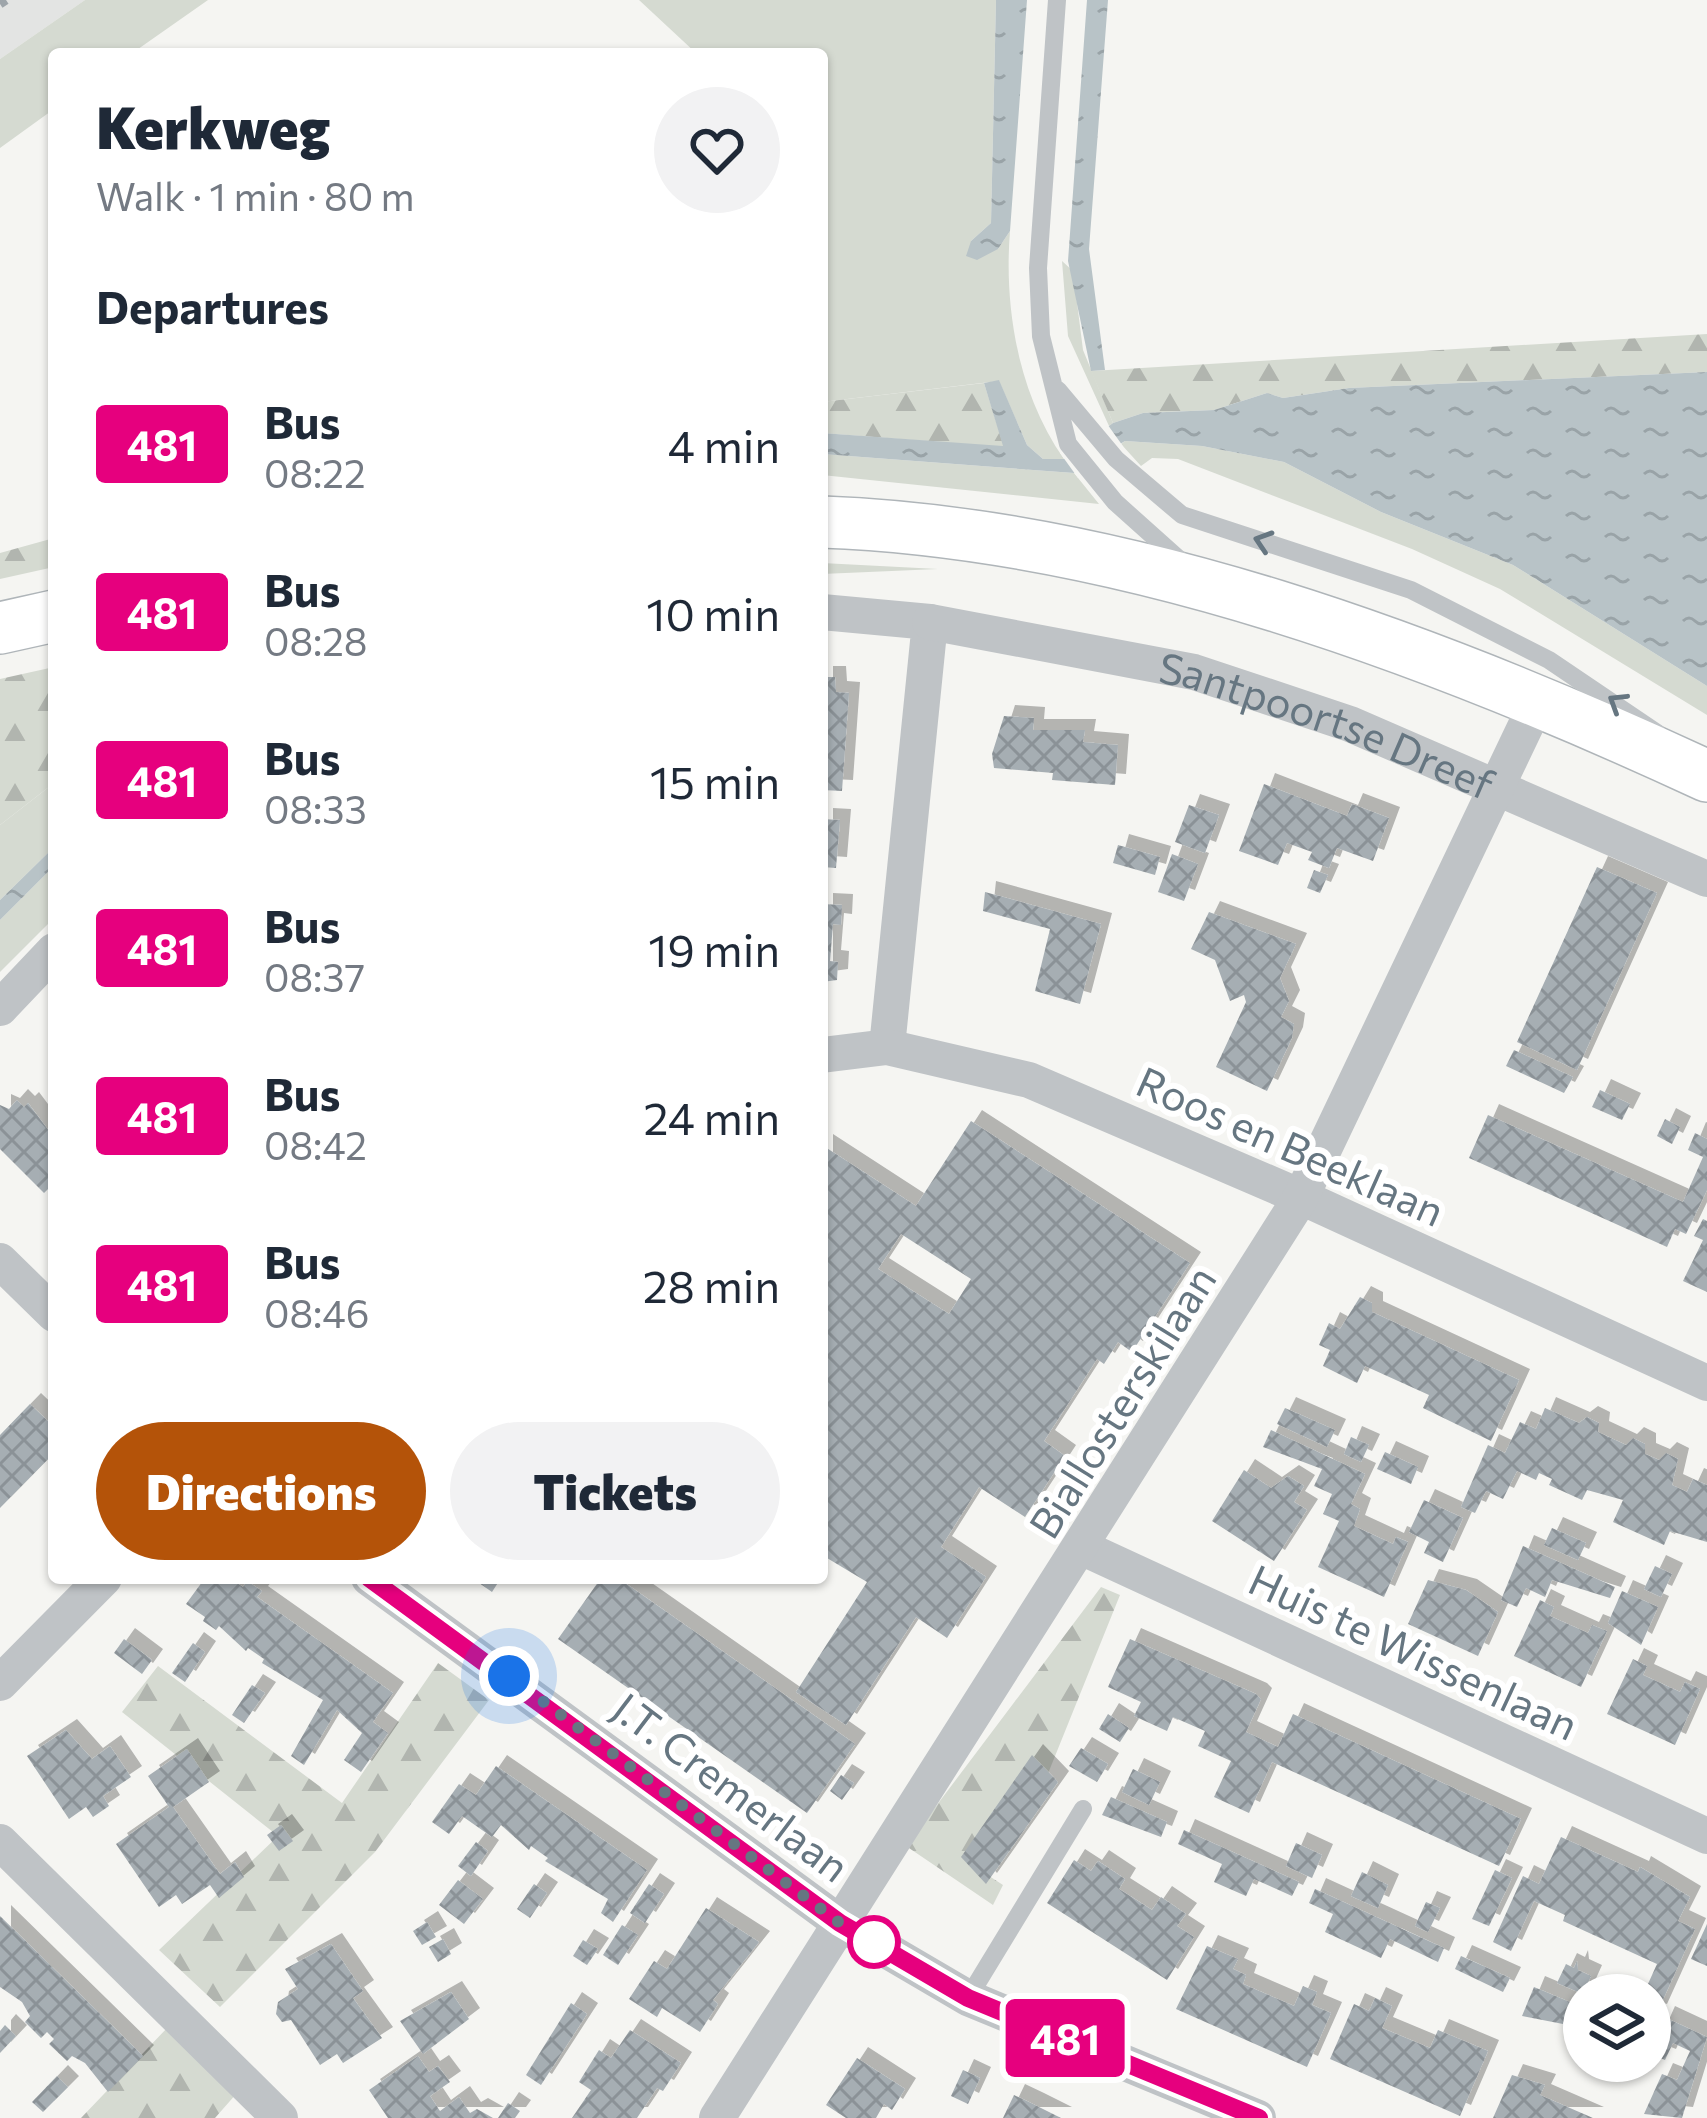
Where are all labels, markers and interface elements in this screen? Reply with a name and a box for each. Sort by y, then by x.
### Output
button: heart [654,87,780,213]
text: Kerkweg [96,91,330,161]
text: Walk · 1 min · 80 m [96,171,415,219]
text: Departures [96,278,329,333]
text: Bus [264,393,340,448]
text: 4 min [668,417,780,472]
text: 481 [127,418,197,470]
text: 08:22 [264,448,366,496]
one-way arrow [1253,530,1274,555]
text: Bus [264,561,340,616]
text: 10 min [646,585,780,640]
text: 481 [127,586,197,638]
text: 08:28 [264,616,368,664]
street label: Santpoortse Dreef [1155,640,1503,810]
one-way arrow [1608,694,1630,716]
text: Bus [264,729,340,784]
text: 15 min [650,753,780,808]
text: 481 [127,754,197,806]
text: 08:33 [264,784,367,832]
text: Bus [264,897,340,952]
text: 19 min [648,921,780,976]
text: 481 [127,922,197,974]
text: 08:37 [264,952,365,1000]
street label: Roos en Beeklaan [1129,1054,1453,1236]
text: Bus [264,1065,340,1120]
text: 24 min [644,1089,780,1144]
text: 481 [127,1090,197,1142]
text: 08:42 [264,1120,367,1168]
text: Bus [264,1233,340,1288]
street label: Biallosterskilaan [1016,1255,1226,1547]
text: 28 min [643,1257,780,1312]
text: 481 [127,1258,197,1310]
text: 08:46 [264,1288,369,1336]
button: Directions [96,1422,426,1560]
button: Tickets [450,1422,780,1560]
street label: Huis te Wissenlaan [1241,1552,1587,1750]
your location [479,1646,539,1706]
street label: J.T. Cremerlaan [604,1680,860,1892]
unlabelled marker [849,1917,899,1967]
map controls [1563,1974,1671,2082]
button: layers [1563,1974,1671,2082]
line badge: 481 [996,1999,1134,2077]
text: 481 [1030,2012,1100,2064]

